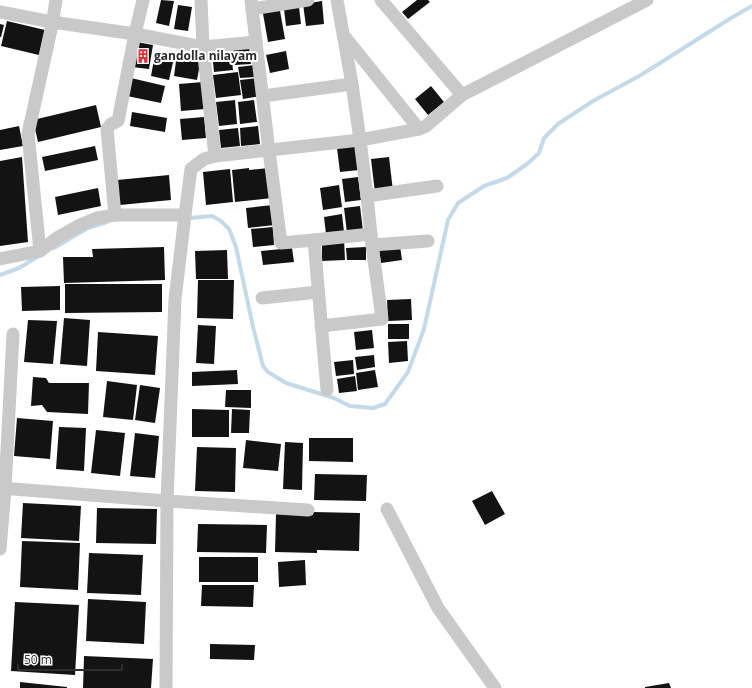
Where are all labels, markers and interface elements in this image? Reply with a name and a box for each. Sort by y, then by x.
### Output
place label: gandolla nilayam [154,47,257,64]
building icon: gandolla nilayam [135,48,151,64]
scale bar [18,646,122,672]
text: 50 m [24,651,52,668]

